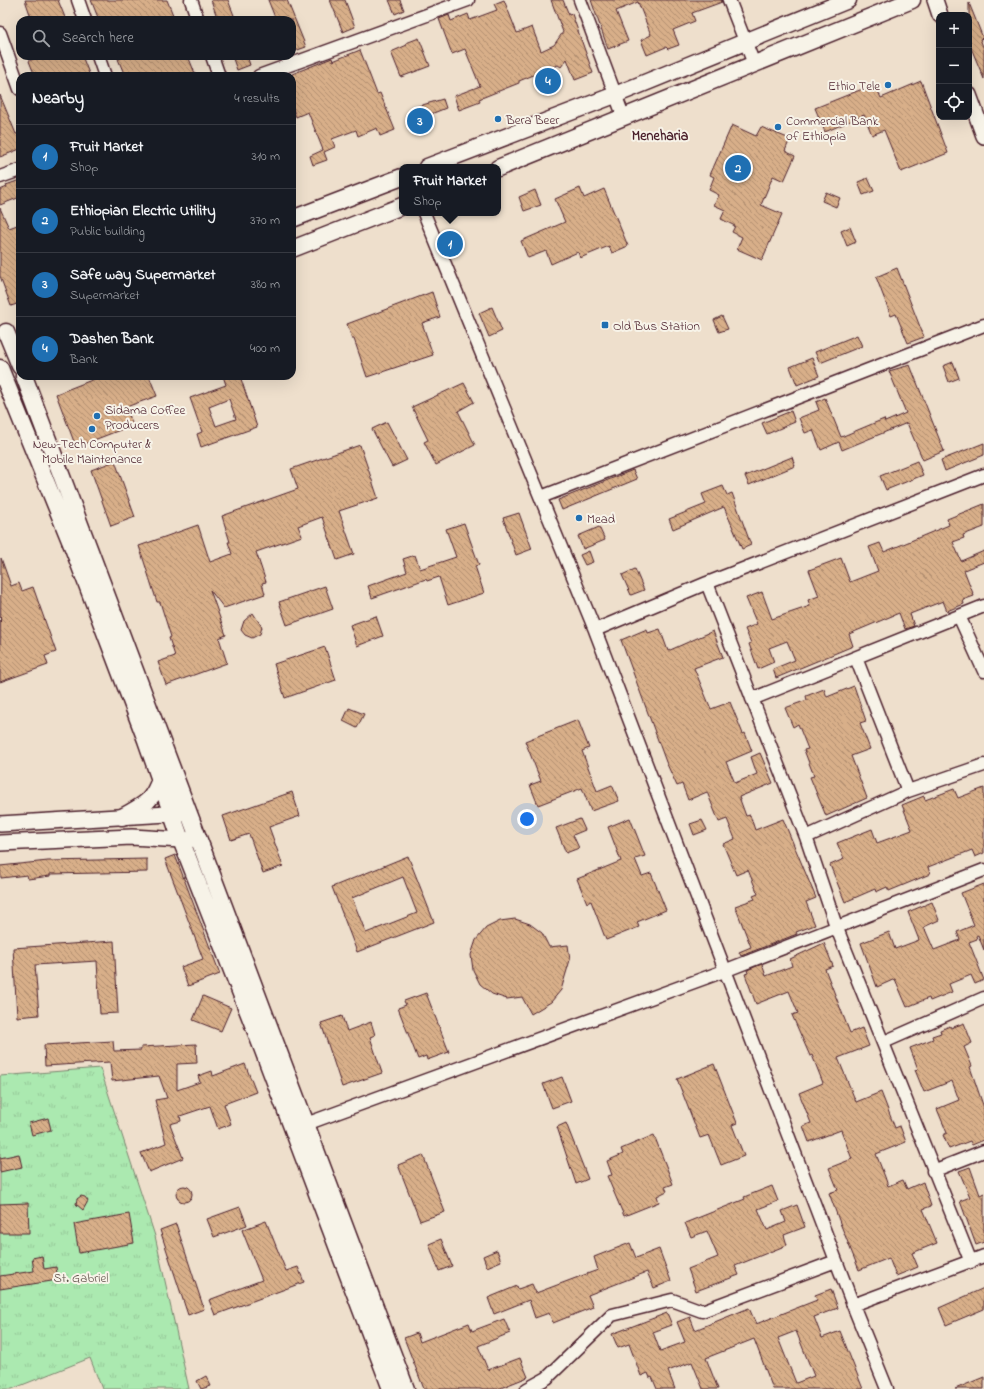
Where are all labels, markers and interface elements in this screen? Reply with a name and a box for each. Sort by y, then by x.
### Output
map controls [936,12,972,120]
button: + [936,12,972,48]
search box [16,16,296,60]
icon: search [30,27,52,49]
text: Search here [62,27,134,49]
button: − [936,48,972,84]
pin: 4 [535,66,561,96]
place label: Ethio Tele [828,77,880,96]
marker: Ethio Tele [883,80,893,90]
button: locate [936,84,972,120]
text: Nearby [32,86,84,111]
text: 4 results [234,89,280,108]
pin: 3 [407,106,433,136]
place label: Bera Beer [505,111,560,130]
place label: Commercial Bank of Ethiopia [786,112,879,146]
marker: Bera Beer [493,114,503,124]
marker: Commercial Bank of Ethiopia [773,122,783,132]
district label: Meneharia [632,126,689,147]
text: Fruit Market [70,136,143,158]
text: 1 [43,147,47,166]
text: 310 m [252,147,280,166]
pin: 2 [725,153,751,183]
text: Shop [70,158,98,177]
popup [399,164,501,216]
text: Fruit Market [413,170,487,192]
text: Shop [413,192,442,211]
text: Ethiopian Electric Utility [70,200,215,222]
text: 2 [42,211,48,230]
text: 370 m [250,211,280,230]
text: Public building [70,222,145,241]
pin: 1 [437,229,463,259]
text: Safe way Supermarket [70,264,216,286]
text: 3 [42,275,48,294]
text: 380 m [251,275,280,294]
text: Supermarket [70,286,140,305]
place label: Old Bus Station [613,317,700,336]
marker: Old Bus Station [600,320,610,330]
text: Dashen Bank [70,328,154,350]
text: 4 [42,339,48,358]
text: 400 m [250,339,280,358]
text: Bank [70,350,98,369]
place label: Sidama Coffee Producers [105,401,185,435]
marker: Sidama Coffee Producers [92,411,102,421]
marker: New-Tech Computer & Mobile Maintenance [87,424,97,434]
place label: New-Tech Computer & Mobile Maintenance [33,435,151,469]
place label: Mead [587,510,616,529]
marker: Mead [574,513,584,523]
your location [517,809,537,829]
park label: St. Gabriel [53,1269,109,1288]

